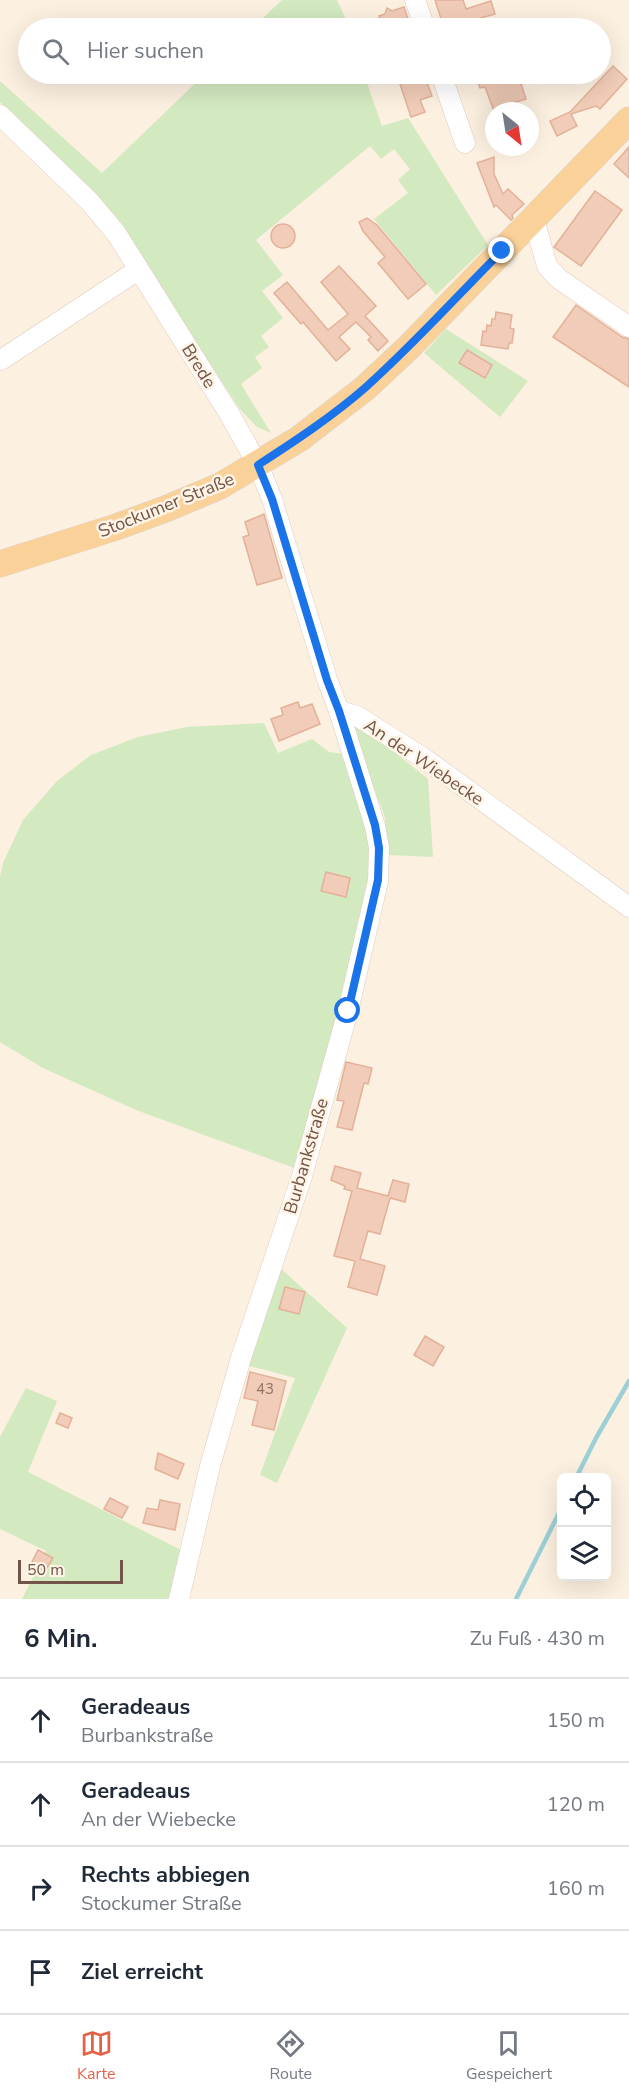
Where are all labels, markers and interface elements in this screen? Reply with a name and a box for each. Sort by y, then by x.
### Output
search box [18,18,611,84]
icon: search [39,35,72,68]
text: Hier suchen [87,36,204,66]
north arrow [485,102,539,156]
route end [488,237,514,263]
street label: Brede [176,339,222,393]
street label: Stockumer Straße [94,467,238,543]
street label: An der Wiebecke [359,713,489,811]
route start [334,997,360,1023]
street label: Burbankstraße [278,1095,334,1217]
house number: 43 [256,1379,274,1399]
map controls [557,1473,611,1581]
button: locate [557,1473,611,1527]
button: layers [557,1527,611,1581]
scale bar [18,1557,123,1584]
text: 50 m [27,1559,64,1581]
text: 6 Min. [24,1621,97,1656]
text: Zu Fuß · 430 m [470,1625,605,1652]
text: Geradeaus [81,1692,190,1722]
icon: ahead [24,1704,57,1737]
text: 150 m [547,1707,605,1734]
text: Burbankstraße [81,1722,213,1749]
text: Geradeaus [81,1776,190,1806]
icon: ahead [24,1788,57,1821]
text: 120 m [547,1791,605,1818]
text: An der Wiebecke [81,1806,236,1833]
text: Rechts abbiegen [81,1860,250,1890]
icon: right [24,1872,57,1905]
text: 160 m [547,1875,605,1902]
text: Stockumer Straße [81,1890,242,1917]
icon: arrive [24,1956,57,1989]
text: Ziel erreicht [81,1957,203,1987]
tab: Karte [77,2027,116,2085]
tab: Route [270,2027,312,2085]
tab: Gespeichert [466,2027,552,2085]

